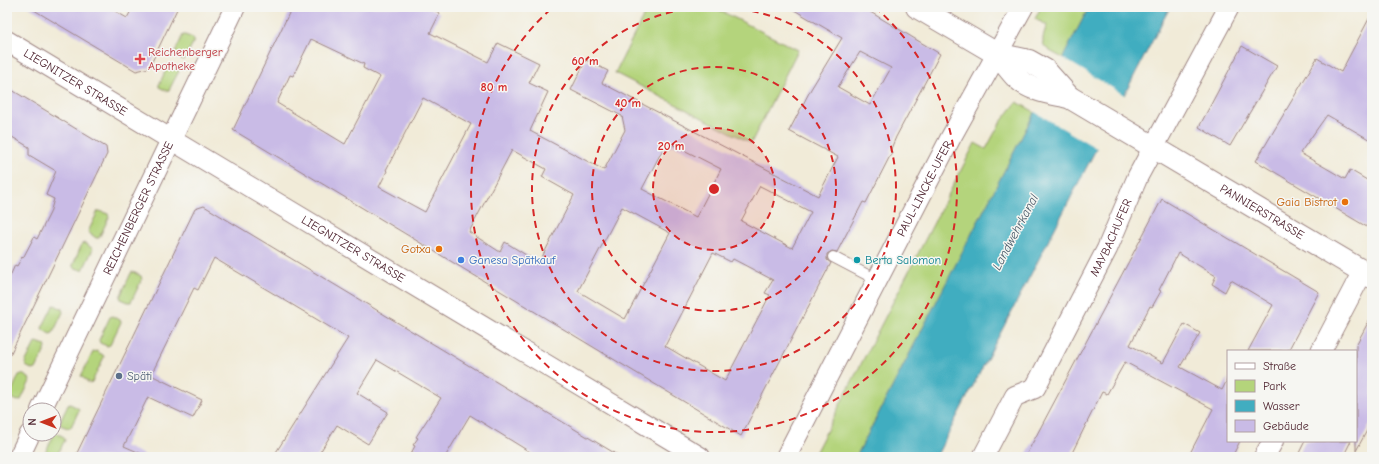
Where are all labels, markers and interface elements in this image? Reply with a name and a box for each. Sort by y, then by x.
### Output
place label: Reichenberger Apotheke [148,45,223,73]
street label: LIEGNITZER STRASSE [21,46,130,119]
marker: Reichenberger Apotheke [135,54,145,64]
text: 60 m [572,54,598,68]
text: 80 m [481,80,507,94]
text: 40 m [615,96,641,110]
street label: PAUL-LINCKE-UFER [894,138,955,239]
street label: REICHENBERGER STRASSE [100,139,176,277]
text: 20 m [658,139,684,153]
street label: PANNIERSTRASSE [1217,181,1307,242]
centre of rings [707,182,721,196]
water label: Landwehrkanal [989,192,1041,272]
place label: Gaia Bistrot [1276,195,1338,209]
street label: MAYBACHUFER [1087,197,1134,279]
marker: Gaia Bistrot [1340,197,1350,207]
street label: LIEGNITZER STRASSE [299,212,408,285]
place label: Gotxa [401,242,431,256]
marker: Gotxa [434,244,444,254]
place label: Ganesa Spätkauf [469,253,556,267]
place label: Berta Salomon [865,253,941,267]
marker: Ganesa Spätkauf [456,255,466,265]
marker: Berta Salomon [852,255,862,265]
legend [1227,350,1357,442]
text: Straße [1263,359,1296,373]
place label: Späti [127,369,152,383]
marker: Späti [114,371,124,381]
text: Park [1263,379,1286,393]
text: Wasser [1263,399,1300,413]
north arrow [22,402,62,442]
text: N [26,418,39,426]
text: Gebäude [1263,419,1309,433]

